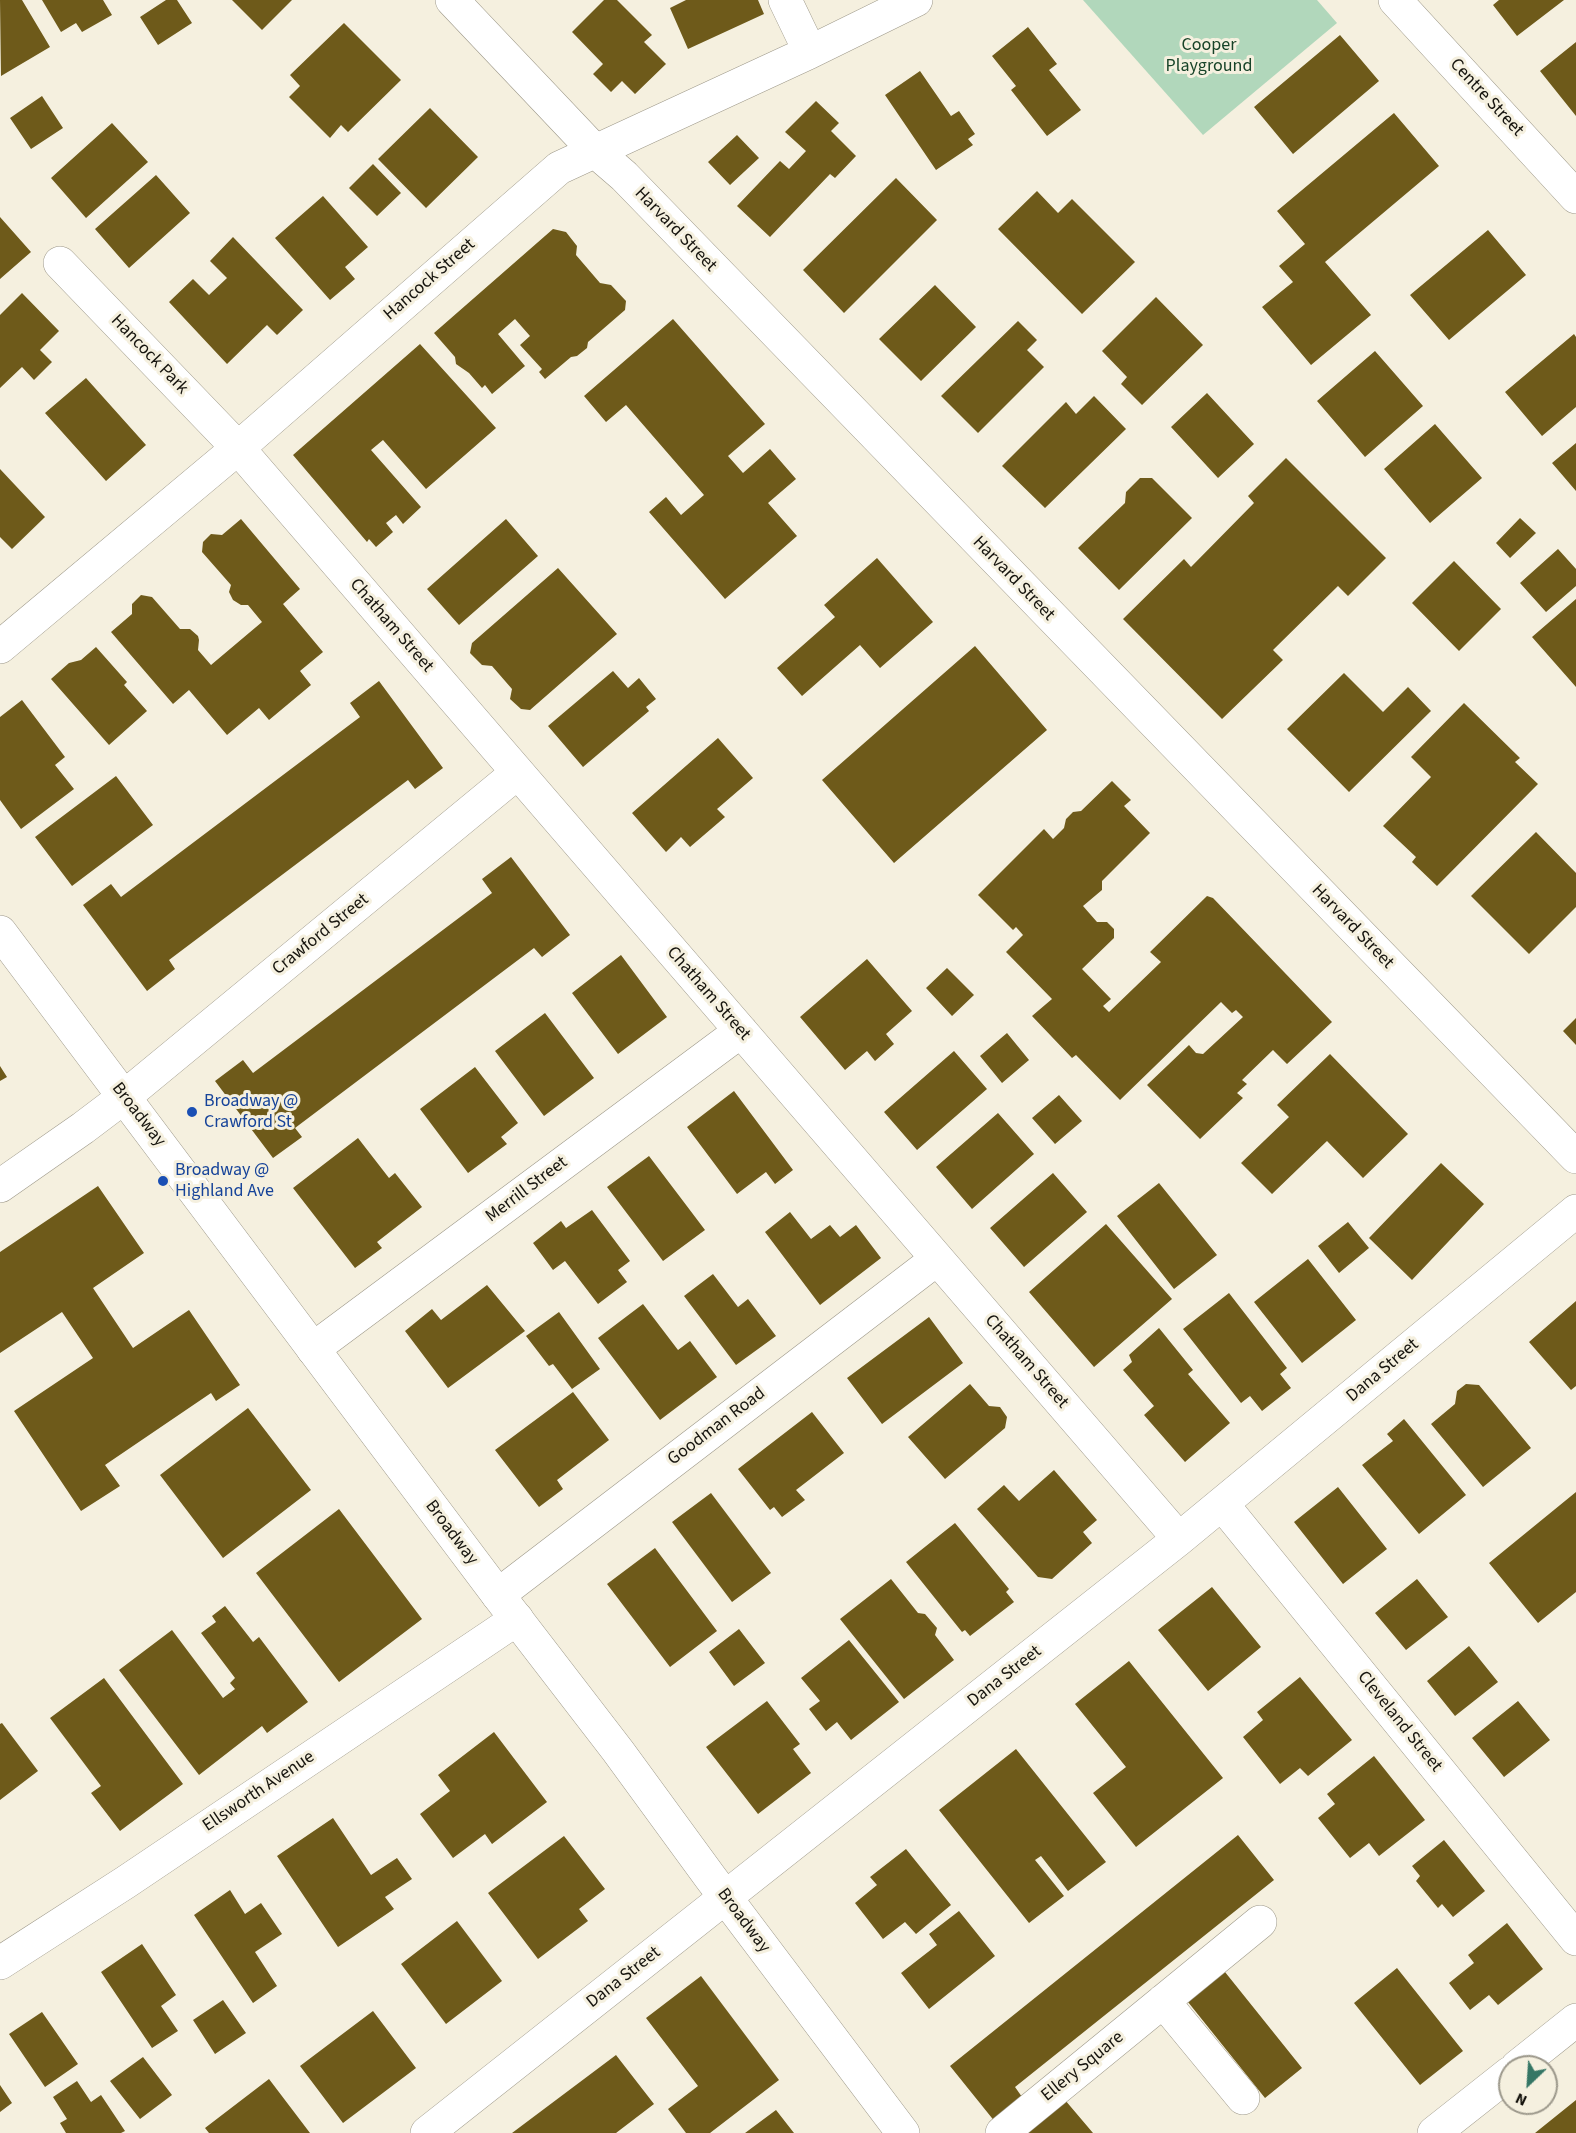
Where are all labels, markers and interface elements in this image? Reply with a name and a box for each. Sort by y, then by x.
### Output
park label: Cooper Playground [1166,35,1252,78]
street label: Centre Street [1444,54,1528,142]
street label: Harvard Street [629,183,721,277]
street label: Hancock Street [380,234,480,326]
street label: Hancock Park [106,311,192,399]
street label: Harvard Street [967,532,1059,626]
street label: Chatham Street [344,575,438,677]
street label: Harvard Street [1306,880,1398,974]
street label: Crawford Street [268,890,374,980]
street label: Chatham Street [661,943,755,1045]
street label: Broadway [106,1079,170,1151]
place label: Broadway @ Crawford St [204,1091,298,1134]
marker: Broadway @ Crawford St [185,1105,199,1119]
street label: Merrill Street [482,1152,572,1228]
place label: Broadway @ Highland Ave [175,1160,274,1202]
marker: Broadway @ Highland Ave [156,1174,170,1188]
street label: Chatham Street [979,1311,1073,1413]
street label: Dana Street [1342,1335,1424,1407]
street label: Goodman Road [664,1383,770,1471]
street label: Broadway [420,1496,482,1570]
street label: Dana Street [964,1641,1046,1713]
street label: Cleveland Street [1352,1667,1446,1777]
street label: Ellsworth Avenue [199,1747,319,1837]
street label: Broadway [712,1884,774,1958]
street label: Dana Street [583,1942,665,2014]
street label: Ellery Square [1037,2027,1129,2107]
north arrow [1498,2055,1558,2115]
text: N [1512,2087,1531,2112]

